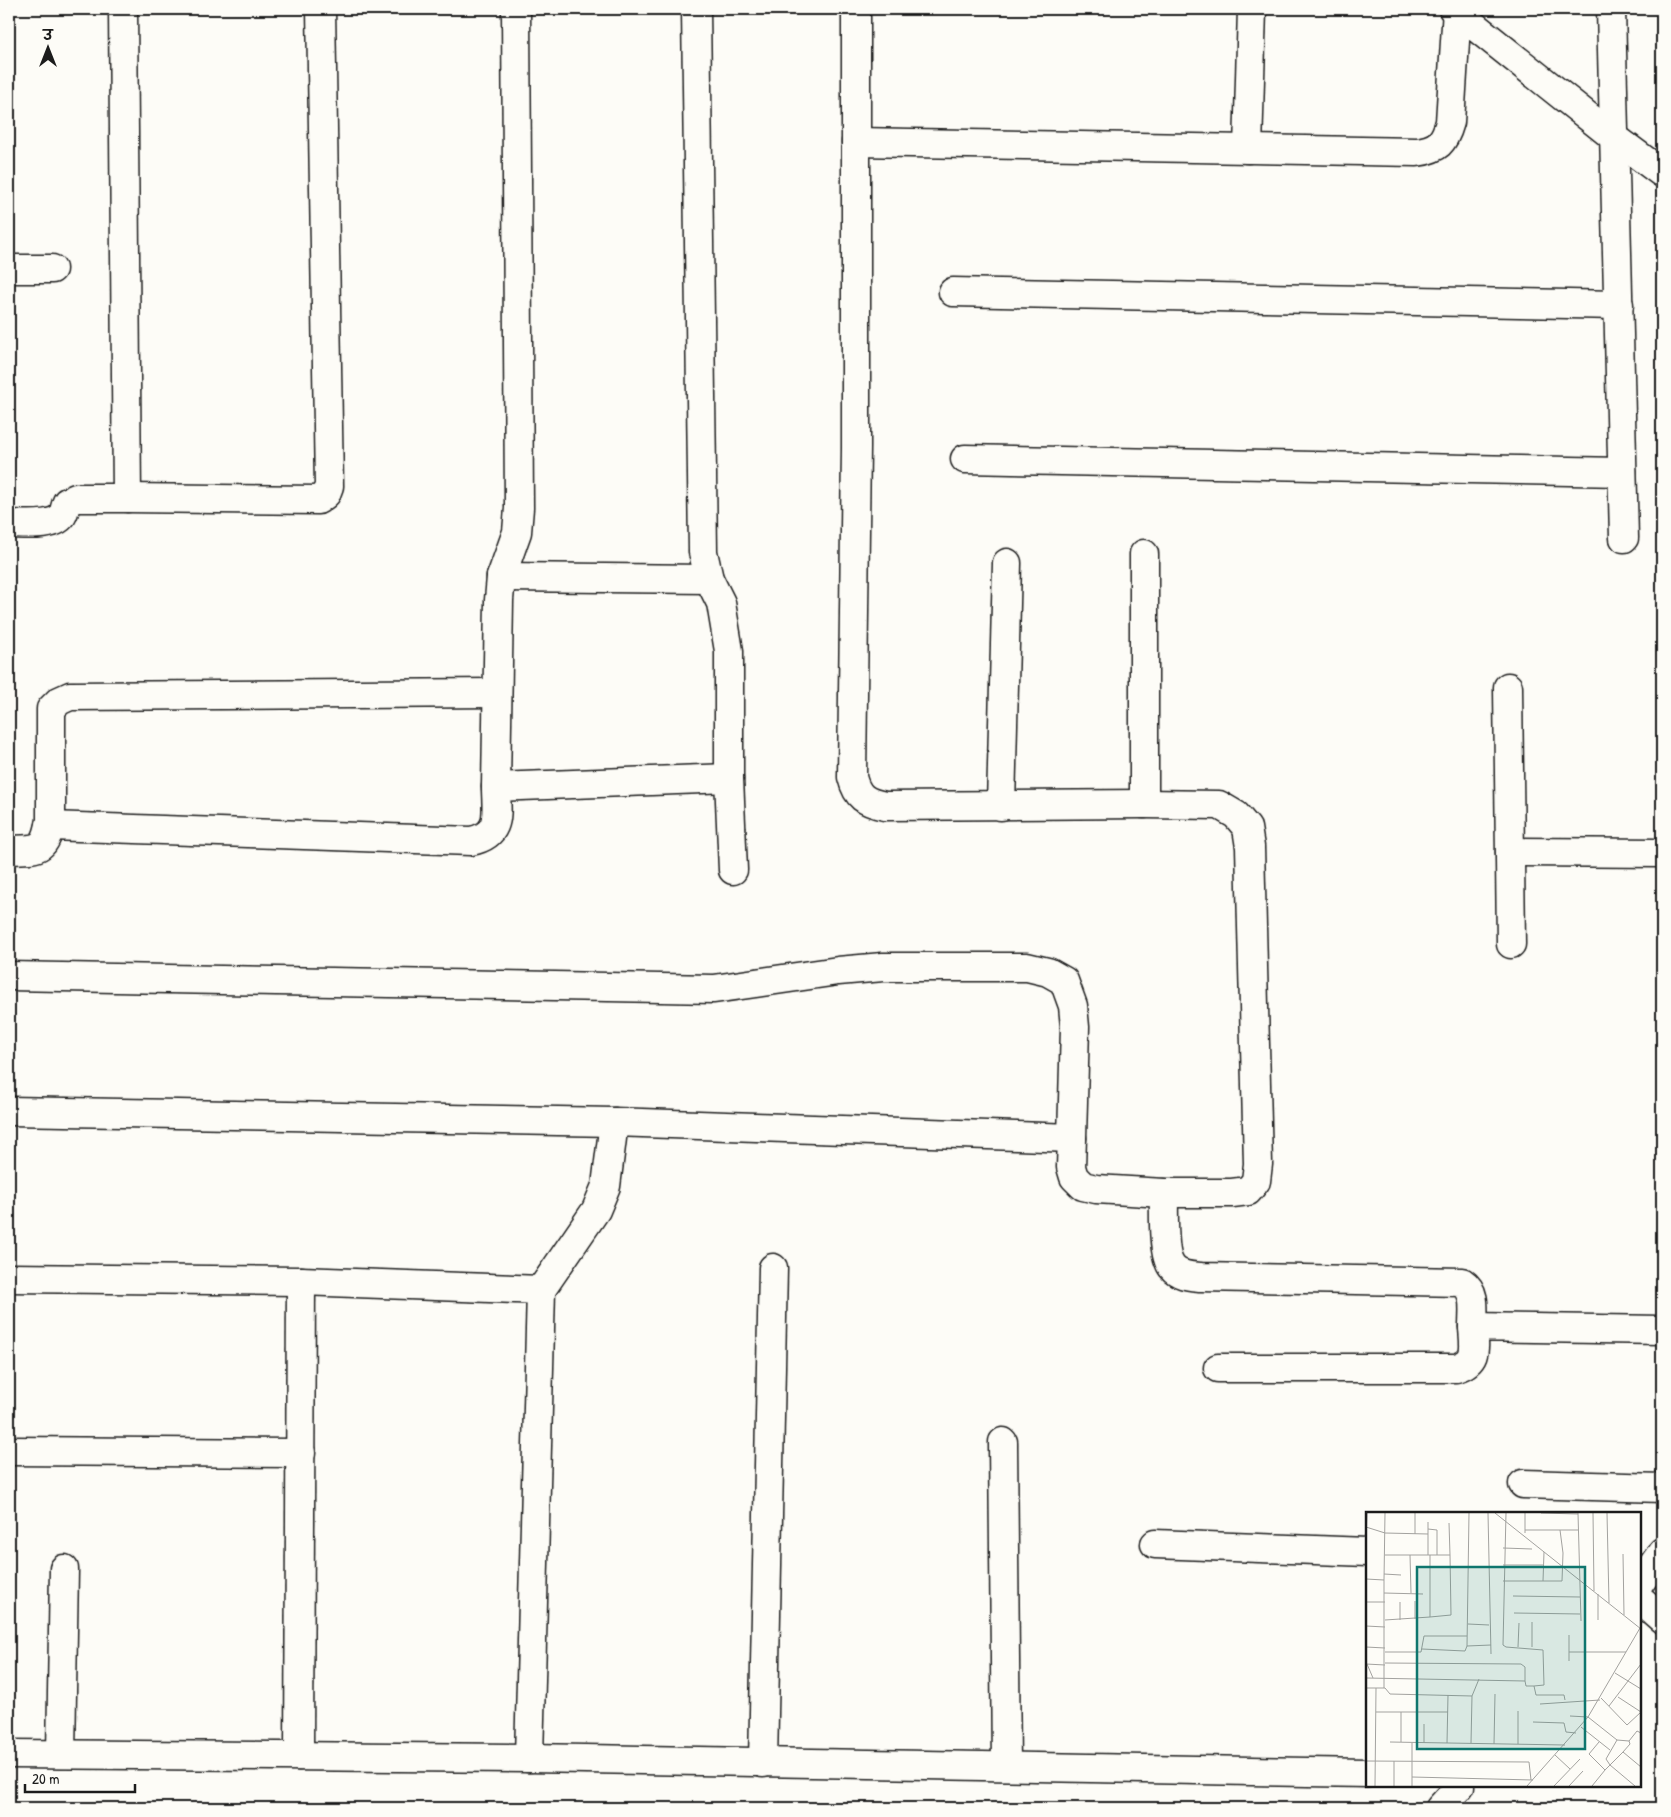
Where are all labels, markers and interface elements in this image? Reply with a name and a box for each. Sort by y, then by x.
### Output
north arrow [22,22,72,72]
text: उ [41,25,54,44]
inset map [1366,1512,1641,1787]
scale bar [25,1762,135,1794]
text: 20 m [32,1768,59,1789]

